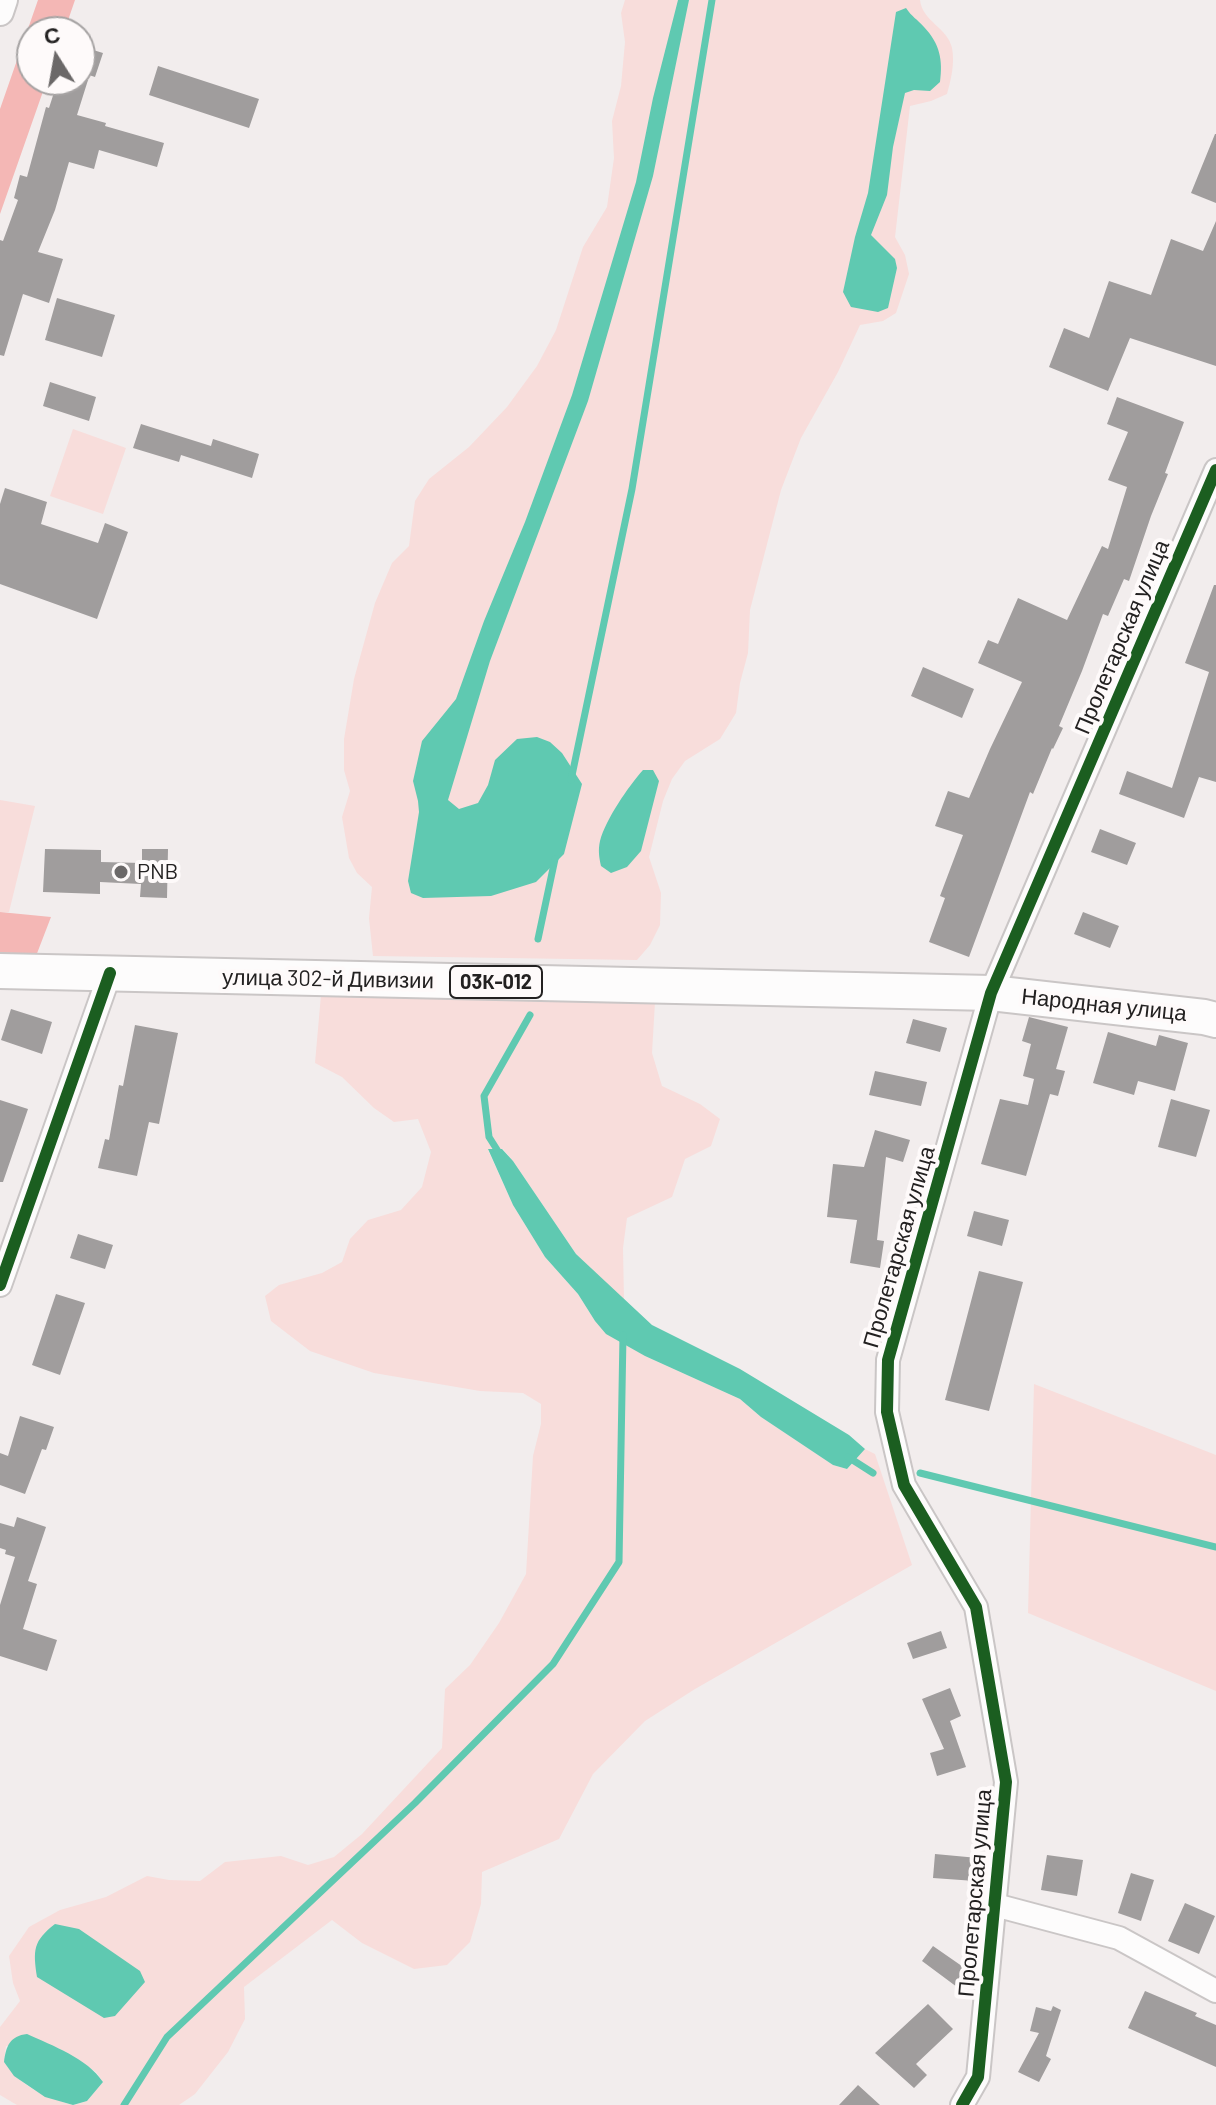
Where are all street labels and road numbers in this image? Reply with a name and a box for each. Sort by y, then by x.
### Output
street label: Пролетарская улица [1069,536,1175,738]
street label: улица 302-й Дивизии [222,964,434,994]
road number: 03К-012 [450,966,542,998]
street label: Народная улица [1020,983,1188,1027]
street label: Пролетарская улица [858,1143,940,1351]
street label: Пролетарская улица [953,1788,997,1998]

